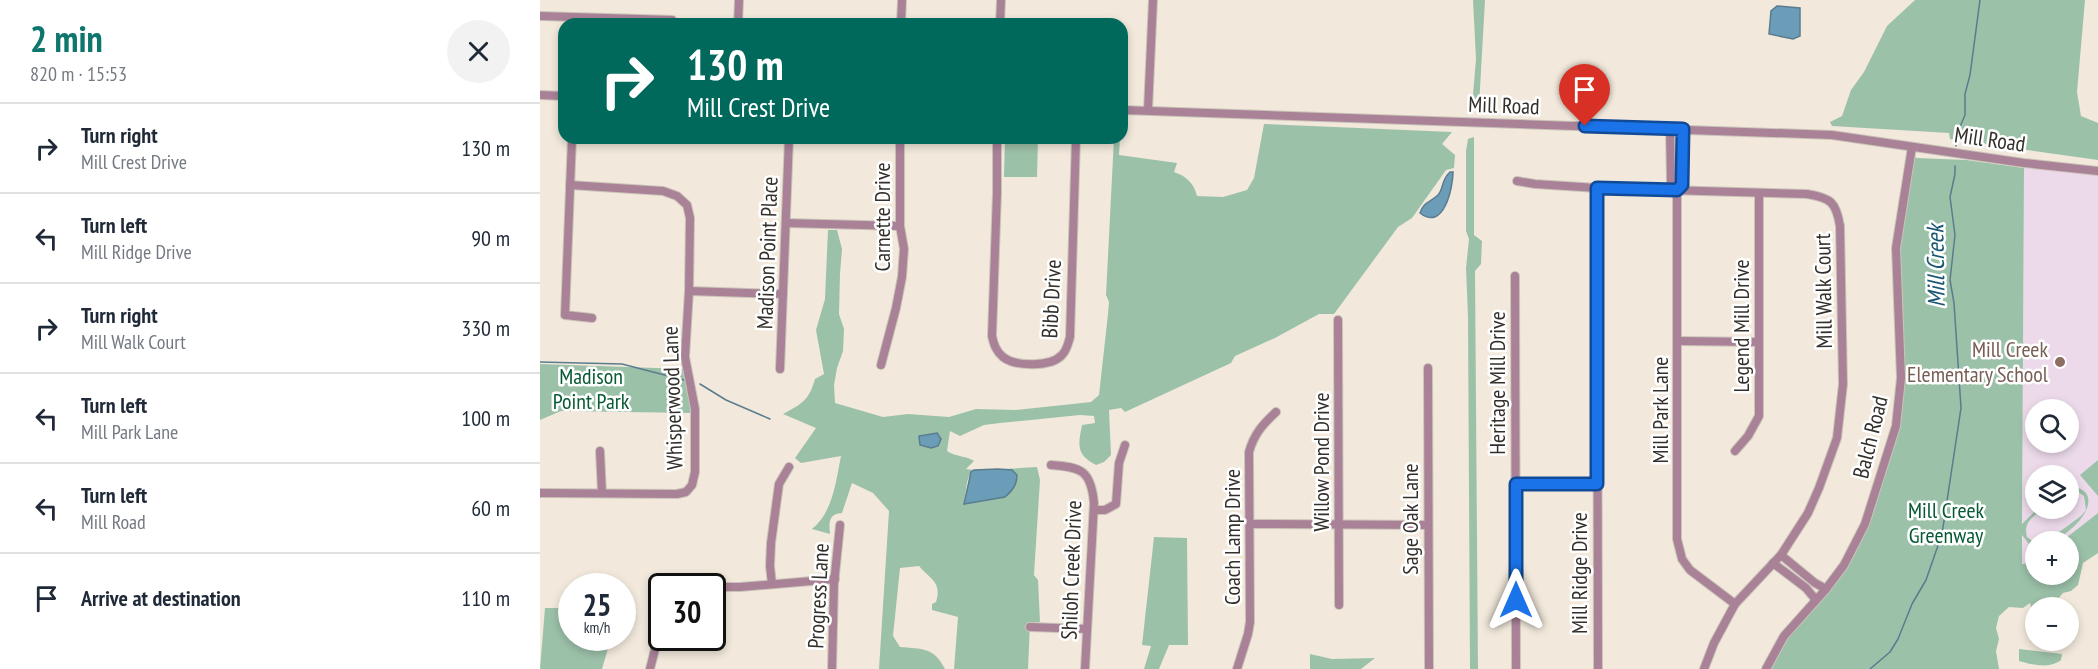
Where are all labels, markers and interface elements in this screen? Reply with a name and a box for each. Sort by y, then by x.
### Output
text: 2 min [30,15,103,62]
button: close [447,20,510,83]
text: 130 m [687,37,784,92]
icon: right [588,42,666,120]
text: 820 m · 15:53 [30,61,127,87]
pin [1559,64,1610,126]
icon: arrive [1568,73,1601,106]
text: Mill Crest Drive [687,90,830,124]
street label: Mill Road [1468,90,1540,120]
street label: Mill Road [1953,120,2027,158]
text: Turn right [81,121,158,149]
icon: right [30,132,63,165]
text: 130 m [461,134,510,162]
text: Mill Crest Drive [81,149,187,175]
street label: Carnette Drive [868,162,896,272]
street label: Madison Point Place [750,176,784,330]
text: Turn left [81,211,147,239]
icon: left [30,222,63,255]
water label: Mill Creek [1919,222,1952,308]
text: 90 m [471,224,510,252]
street label: Mill Walk Court [1808,233,1838,349]
text: Mill Ridge Drive [81,239,192,265]
street label: Bibb Drive [1035,259,1067,339]
street label: Legend Mill Drive [1727,259,1755,393]
text: Turn right [81,301,158,329]
street label: Heritage Mill Drive [1483,311,1511,455]
icon: right [30,312,63,345]
text: 330 m [461,314,510,342]
street label: Whisperwood Lane [656,326,688,470]
text: Mill Walk Court [81,329,186,355]
place label: Mill Creek Elementary School [1907,335,2049,388]
marker: Mill Creek Elementary School [2053,355,2067,369]
street label: Mill Park Lane [1646,357,1674,463]
park label: Madison Point Park [553,362,630,415]
text: Turn left [81,391,147,419]
street label: Willow Pond Drive [1307,393,1335,531]
street label: Balch Road [1846,393,1894,481]
map controls [2025,399,2079,651]
button: search [2025,399,2079,453]
icon: left [30,402,63,435]
text: 100 m [461,404,510,432]
text: Mill Park Lane [81,419,178,445]
street label: Sage Oak Lane [1396,463,1424,575]
button: layers [2025,465,2079,519]
street label: Coach Lamp Drive [1218,469,1246,605]
text: Turn left [81,481,147,509]
icon: left [30,492,63,525]
text: 60 m [471,494,510,522]
park label: Mill Creek Greenway [1908,496,1984,549]
street label: Shiloh Creek Drive [1055,500,1087,640]
text: Mill Road [81,509,146,535]
street label: Mill Ridge Drive [1565,512,1593,634]
button: + [2025,531,2079,585]
street label: Progress Lane [801,543,835,649]
position arrow [1484,568,1548,632]
speed limit sign: 30 [648,573,726,651]
icon: arrive [30,582,63,615]
text: Arrive at destination [81,584,241,612]
text: 110 m [461,584,510,612]
text: 25 [583,585,611,624]
button: − [2025,597,2079,651]
text: km/h [584,618,610,637]

